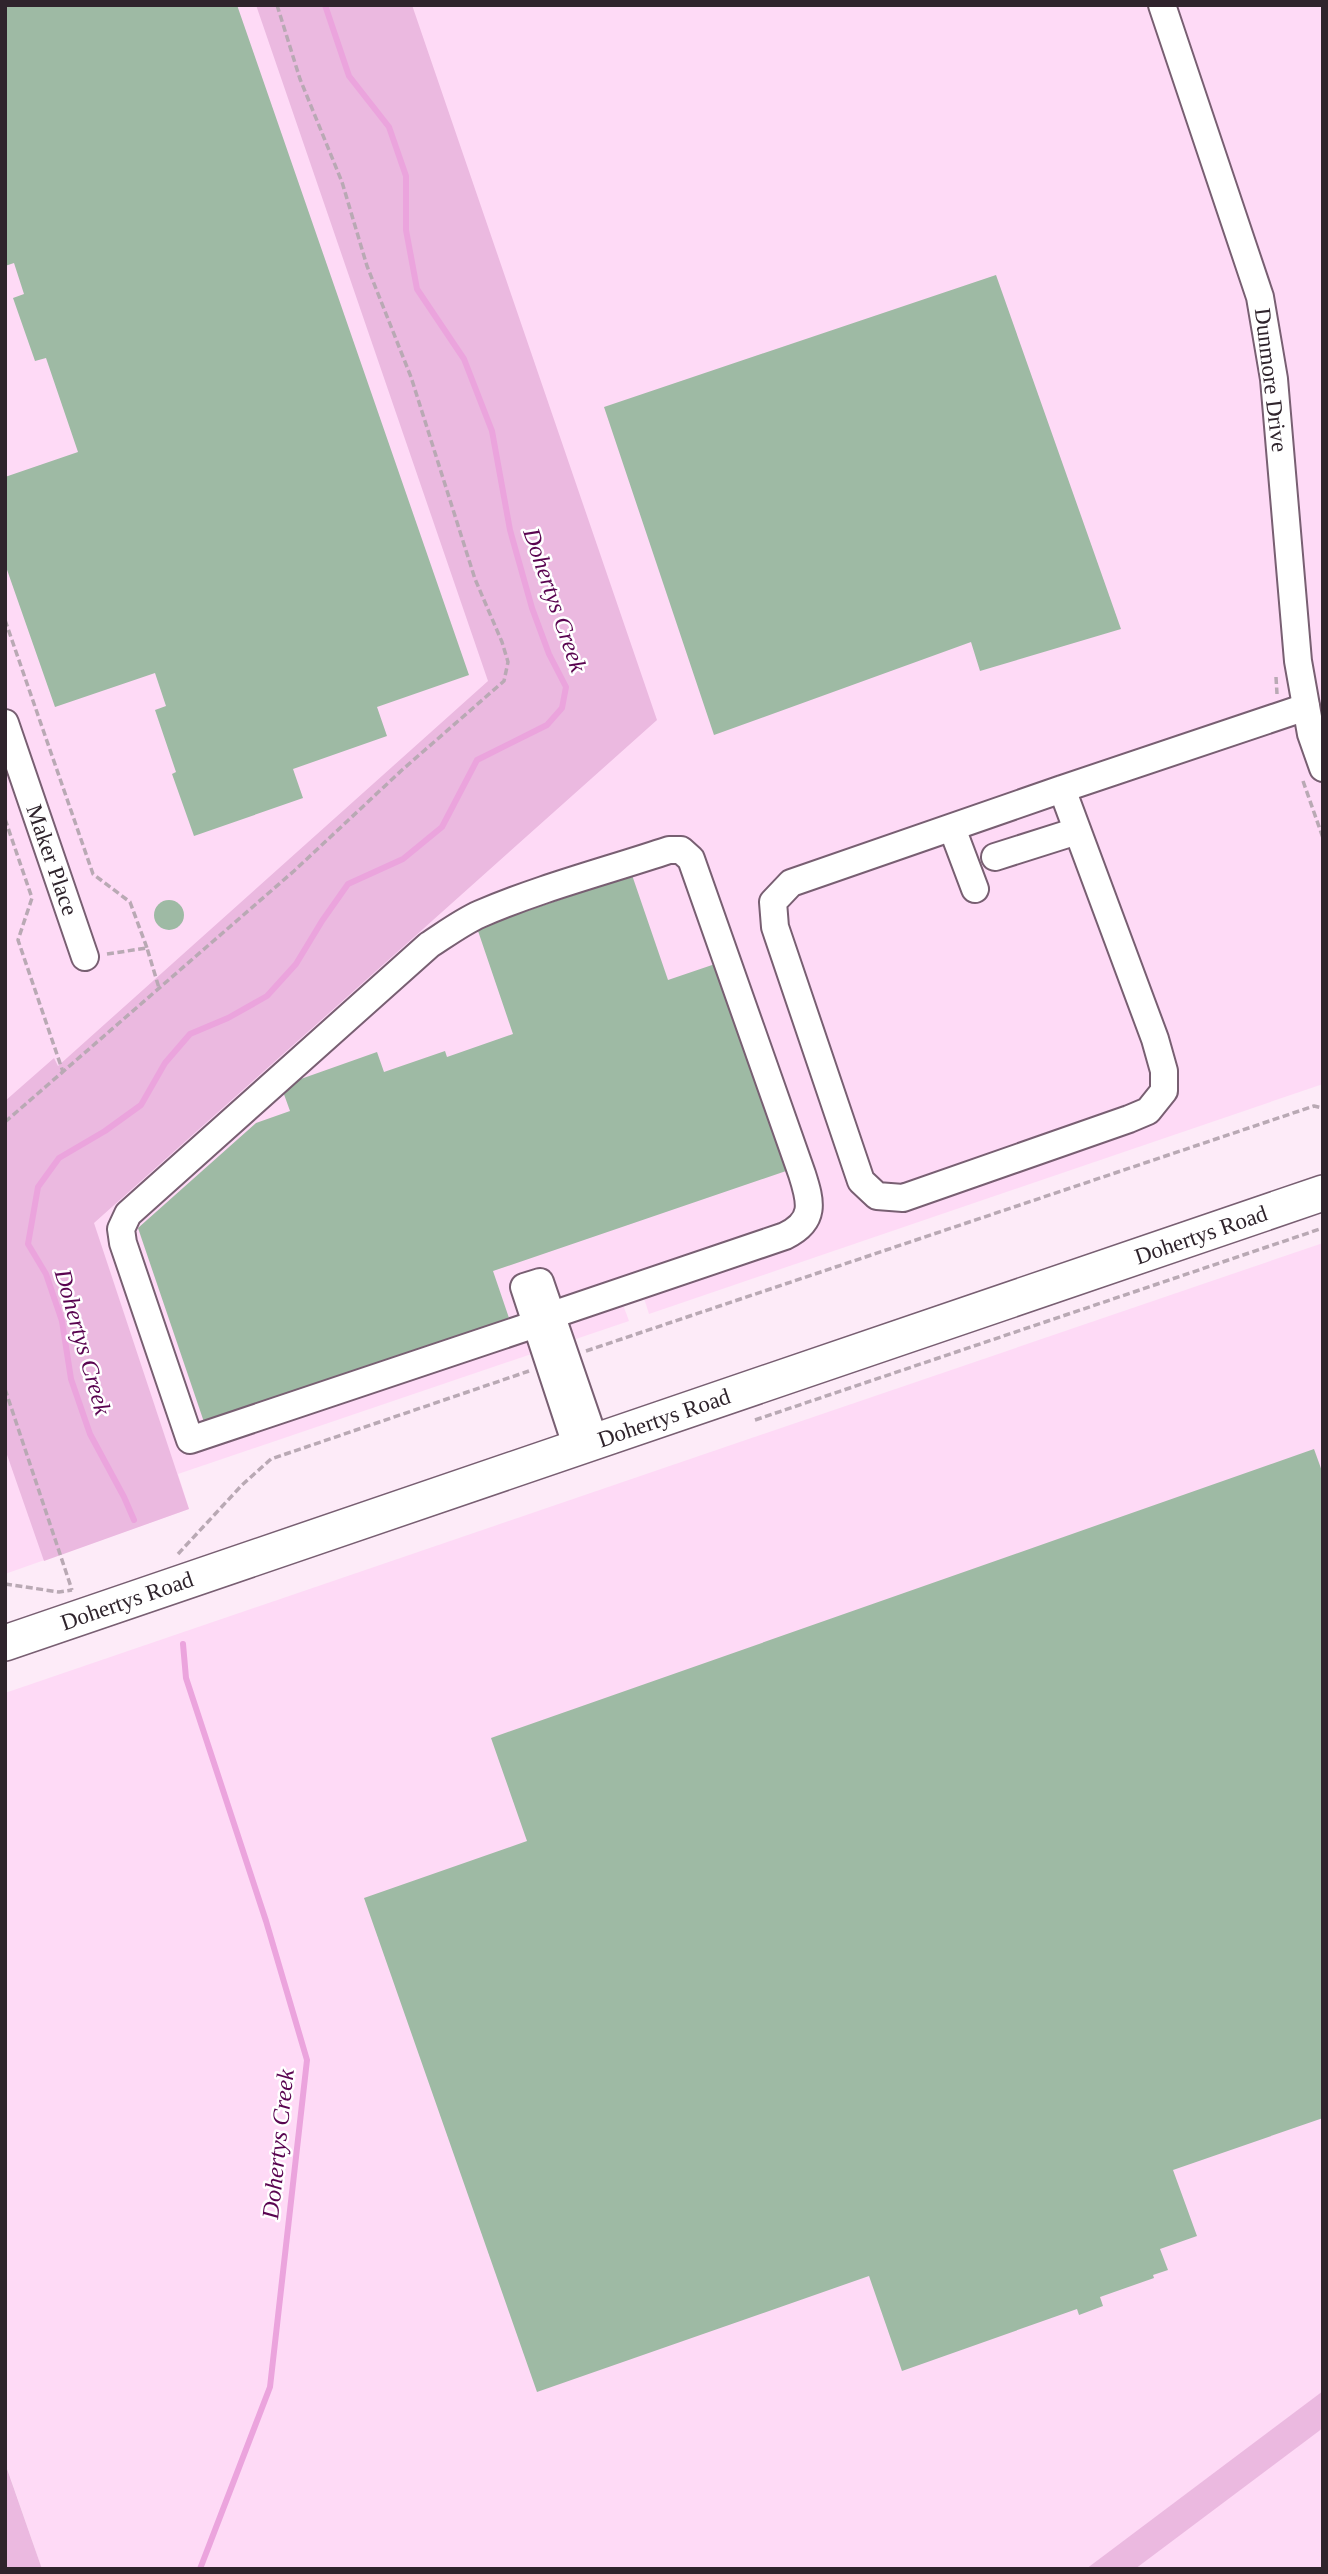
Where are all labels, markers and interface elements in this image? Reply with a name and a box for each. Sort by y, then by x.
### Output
street label: Dunmore Drive [1250,307,1292,453]
water label: Dohertys Creek [518,524,592,676]
street label: Maker Place [21,801,83,919]
street label: Dohertys Road [1131,1200,1271,1269]
water label: Dohertys Creek [49,1265,116,1418]
street label: Dohertys Road [594,1383,734,1452]
street label: Dohertys Road [57,1566,197,1635]
water label: Dohertys Creek [257,2068,299,2221]

